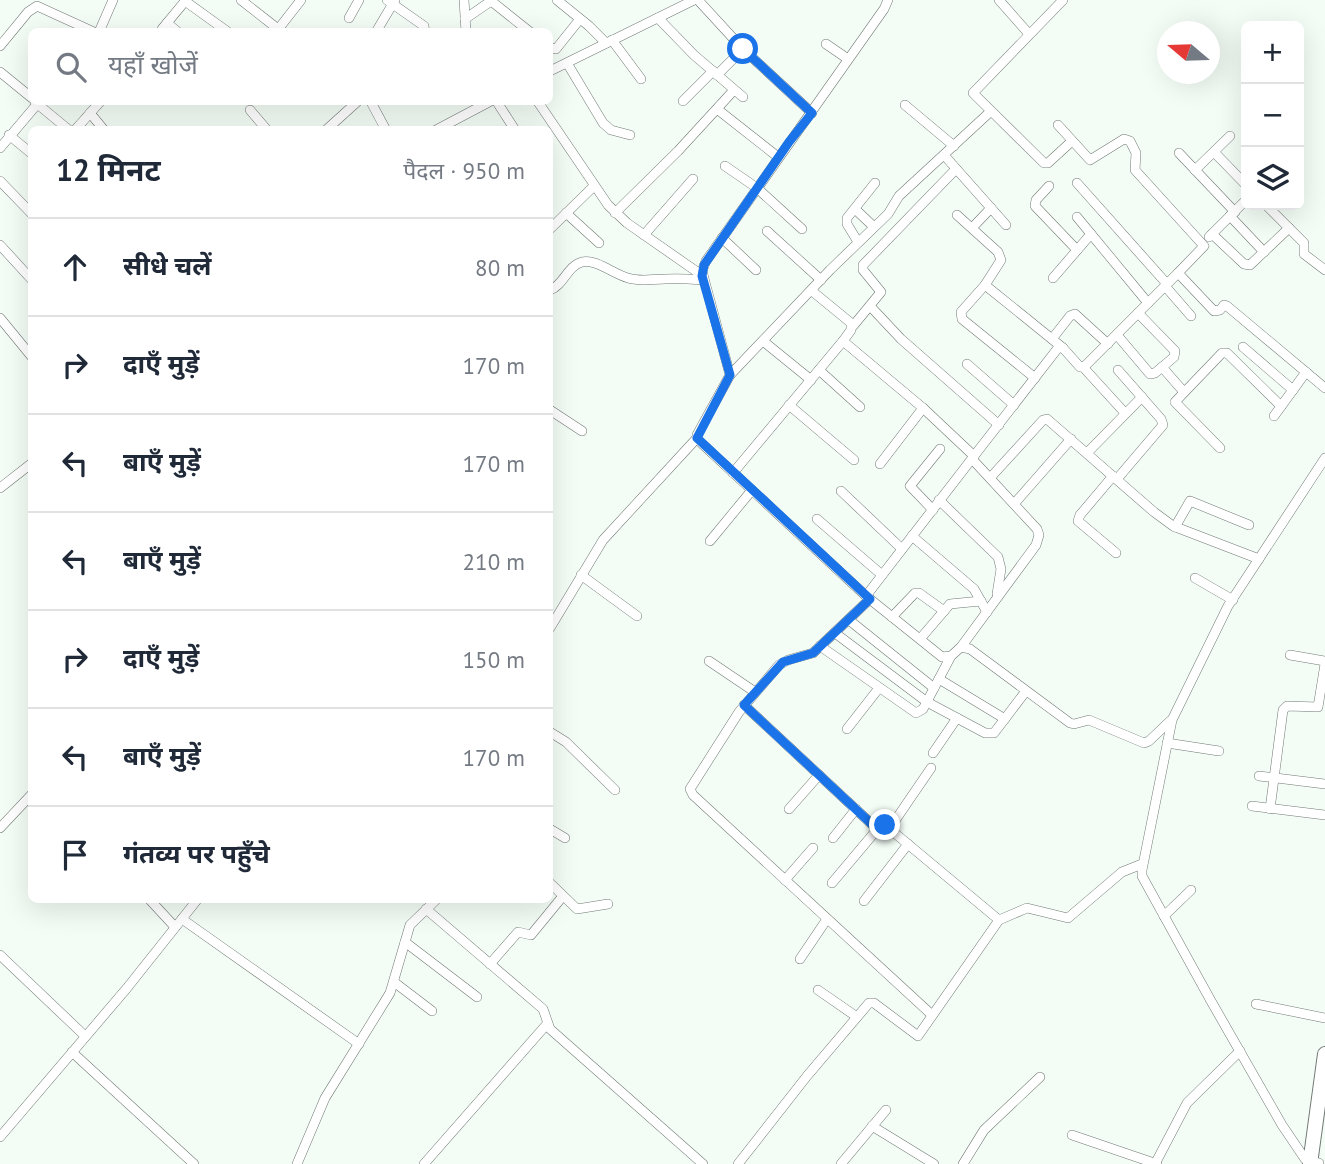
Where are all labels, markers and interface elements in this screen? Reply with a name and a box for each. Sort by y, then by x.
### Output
north arrow [1157,21,1220,84]
map controls [1241,21,1304,210]
button: + [1241,21,1304,84]
search box [28,28,553,105]
route start [727,33,758,64]
icon: search [52,48,90,86]
text: यहाँ खोजें [108,48,198,81]
button: − [1241,84,1304,147]
button: layers [1241,147,1304,210]
text: 12 मिनट [56,150,161,189]
text: पैदल · 950 m [403,156,525,185]
icon: ahead [56,248,94,286]
text: सीधे चलें [123,249,212,282]
text: 80 m [475,253,525,282]
icon: right [56,346,94,384]
text: दाएँ मुड़ें [123,347,199,380]
text: 170 m [463,351,525,380]
icon: left [56,444,94,482]
text: बाएँ मुड़ें [123,445,201,478]
text: 170 m [463,449,525,478]
icon: left [56,542,94,580]
text: बाएँ मुड़ें [123,543,201,576]
text: 210 m [463,547,525,576]
icon: right [56,640,94,678]
text: दाएँ मुड़ें [123,641,199,674]
text: 150 m [463,645,525,674]
icon: left [56,738,94,776]
text: बाएँ मुड़ें [123,739,201,772]
text: 170 m [463,743,525,772]
route end [869,809,900,840]
icon: arrive [56,836,94,874]
text: गंतव्य पर पहुँचे [123,837,270,870]

